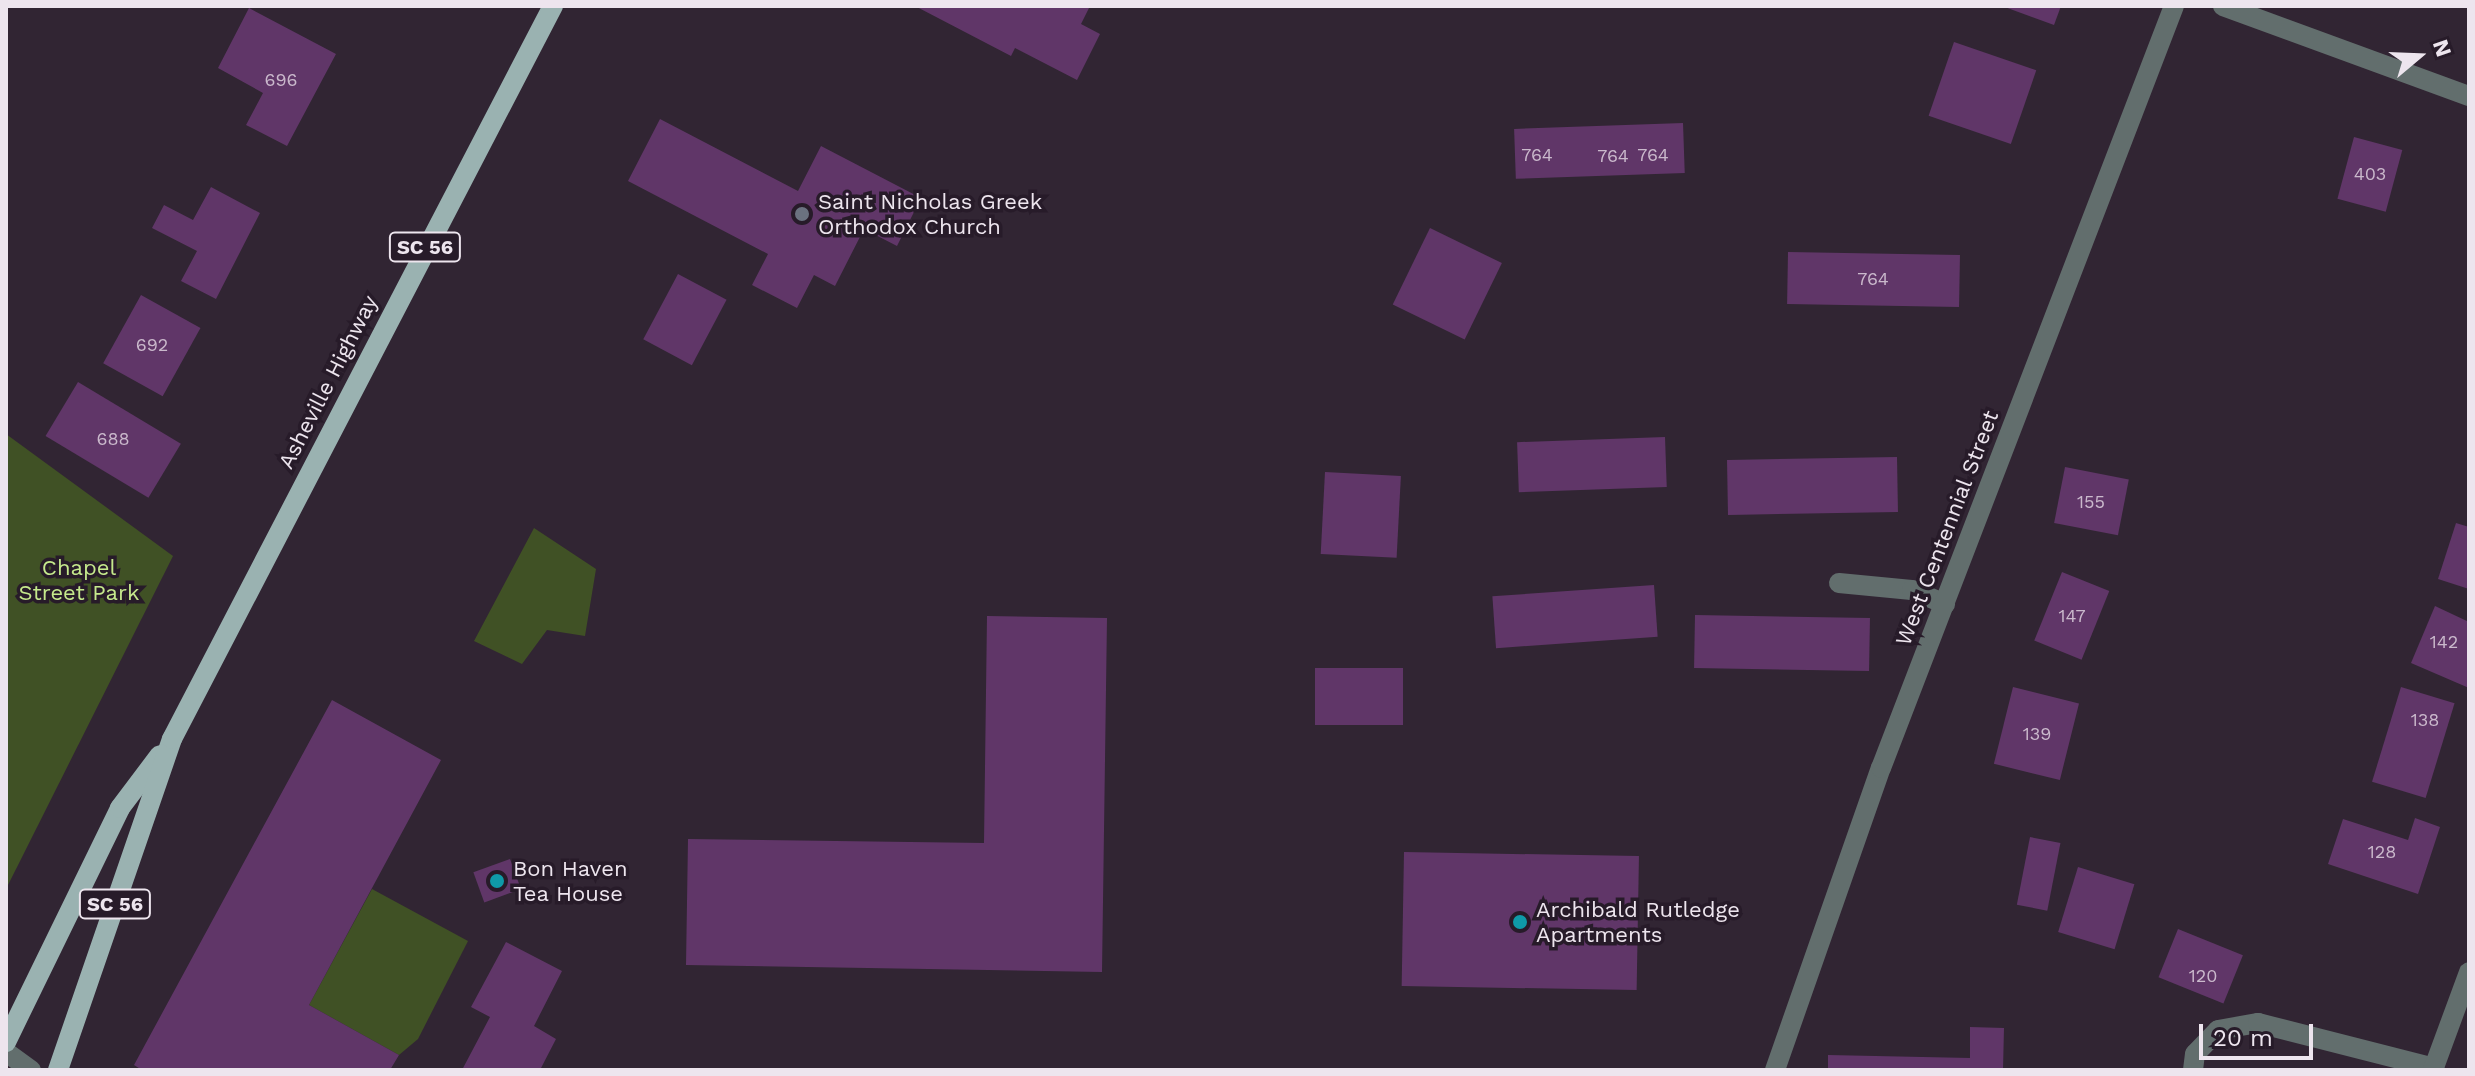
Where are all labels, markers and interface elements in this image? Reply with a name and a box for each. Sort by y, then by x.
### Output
north arrow [2379,16,2459,96]
text: N [2428,36,2457,60]
house number: 696 [265,69,297,91]
house number: 764 [1521,144,1553,166]
house number: 764 [1637,144,1669,166]
house number: 764 [1597,145,1629,167]
house number: 403 [2354,163,2386,185]
place label: Saint Nicholas Greek Orthodox Church [818,188,1042,240]
marker: Saint Nicholas Greek Orthodox Church [793,205,811,223]
road number: SC 56 [387,231,463,263]
house number: 764 [1857,268,1889,290]
street label: Asheville Highway [273,291,383,473]
house number: 692 [136,334,168,356]
street label: West Centennial Street [1890,406,2004,650]
house number: 688 [96,428,130,450]
house number: 155 [2077,491,2105,513]
park label: Chapel Street Park [18,554,140,606]
house number: 147 [2058,605,2086,627]
house number: 142 [2430,631,2458,653]
house number: 138 [2411,709,2439,731]
house number: 139 [2023,723,2051,745]
house number: 128 [2368,841,2396,863]
place label: Bon Haven Tea House [513,855,628,906]
marker: Bon Haven Tea House [488,872,506,890]
road number: SC 56 [77,888,153,920]
place label: Archibald Rutledge Apartments [1536,896,1740,948]
marker: Archibald Rutledge Apartments [1511,913,1529,931]
house number: 120 [2189,965,2217,987]
scale bar [2203,1008,2317,1058]
text: 20 m [2213,1024,2273,1052]

